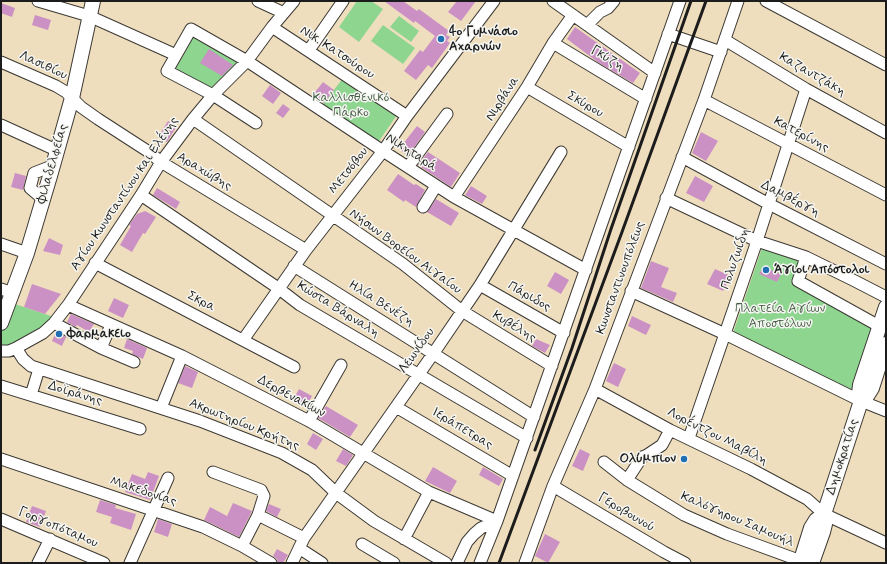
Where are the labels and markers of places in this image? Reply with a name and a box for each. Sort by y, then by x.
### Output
place label: 4ο Γυμνάσιο Αχαρνών [449,24,518,55]
marker: 4ο Γυμνάσιο Αχαρνών [436,34,446,44]
place label: Άγιοι Απόστολοι [774,262,869,278]
marker: Άγιοι Απόστολοι [761,265,771,275]
place label: Φαρμακειο [67,326,131,342]
marker: Φαρμακειο [54,329,64,339]
place label: Ολύμπιον [620,451,676,467]
marker: Ολύμπιον [679,454,689,464]

